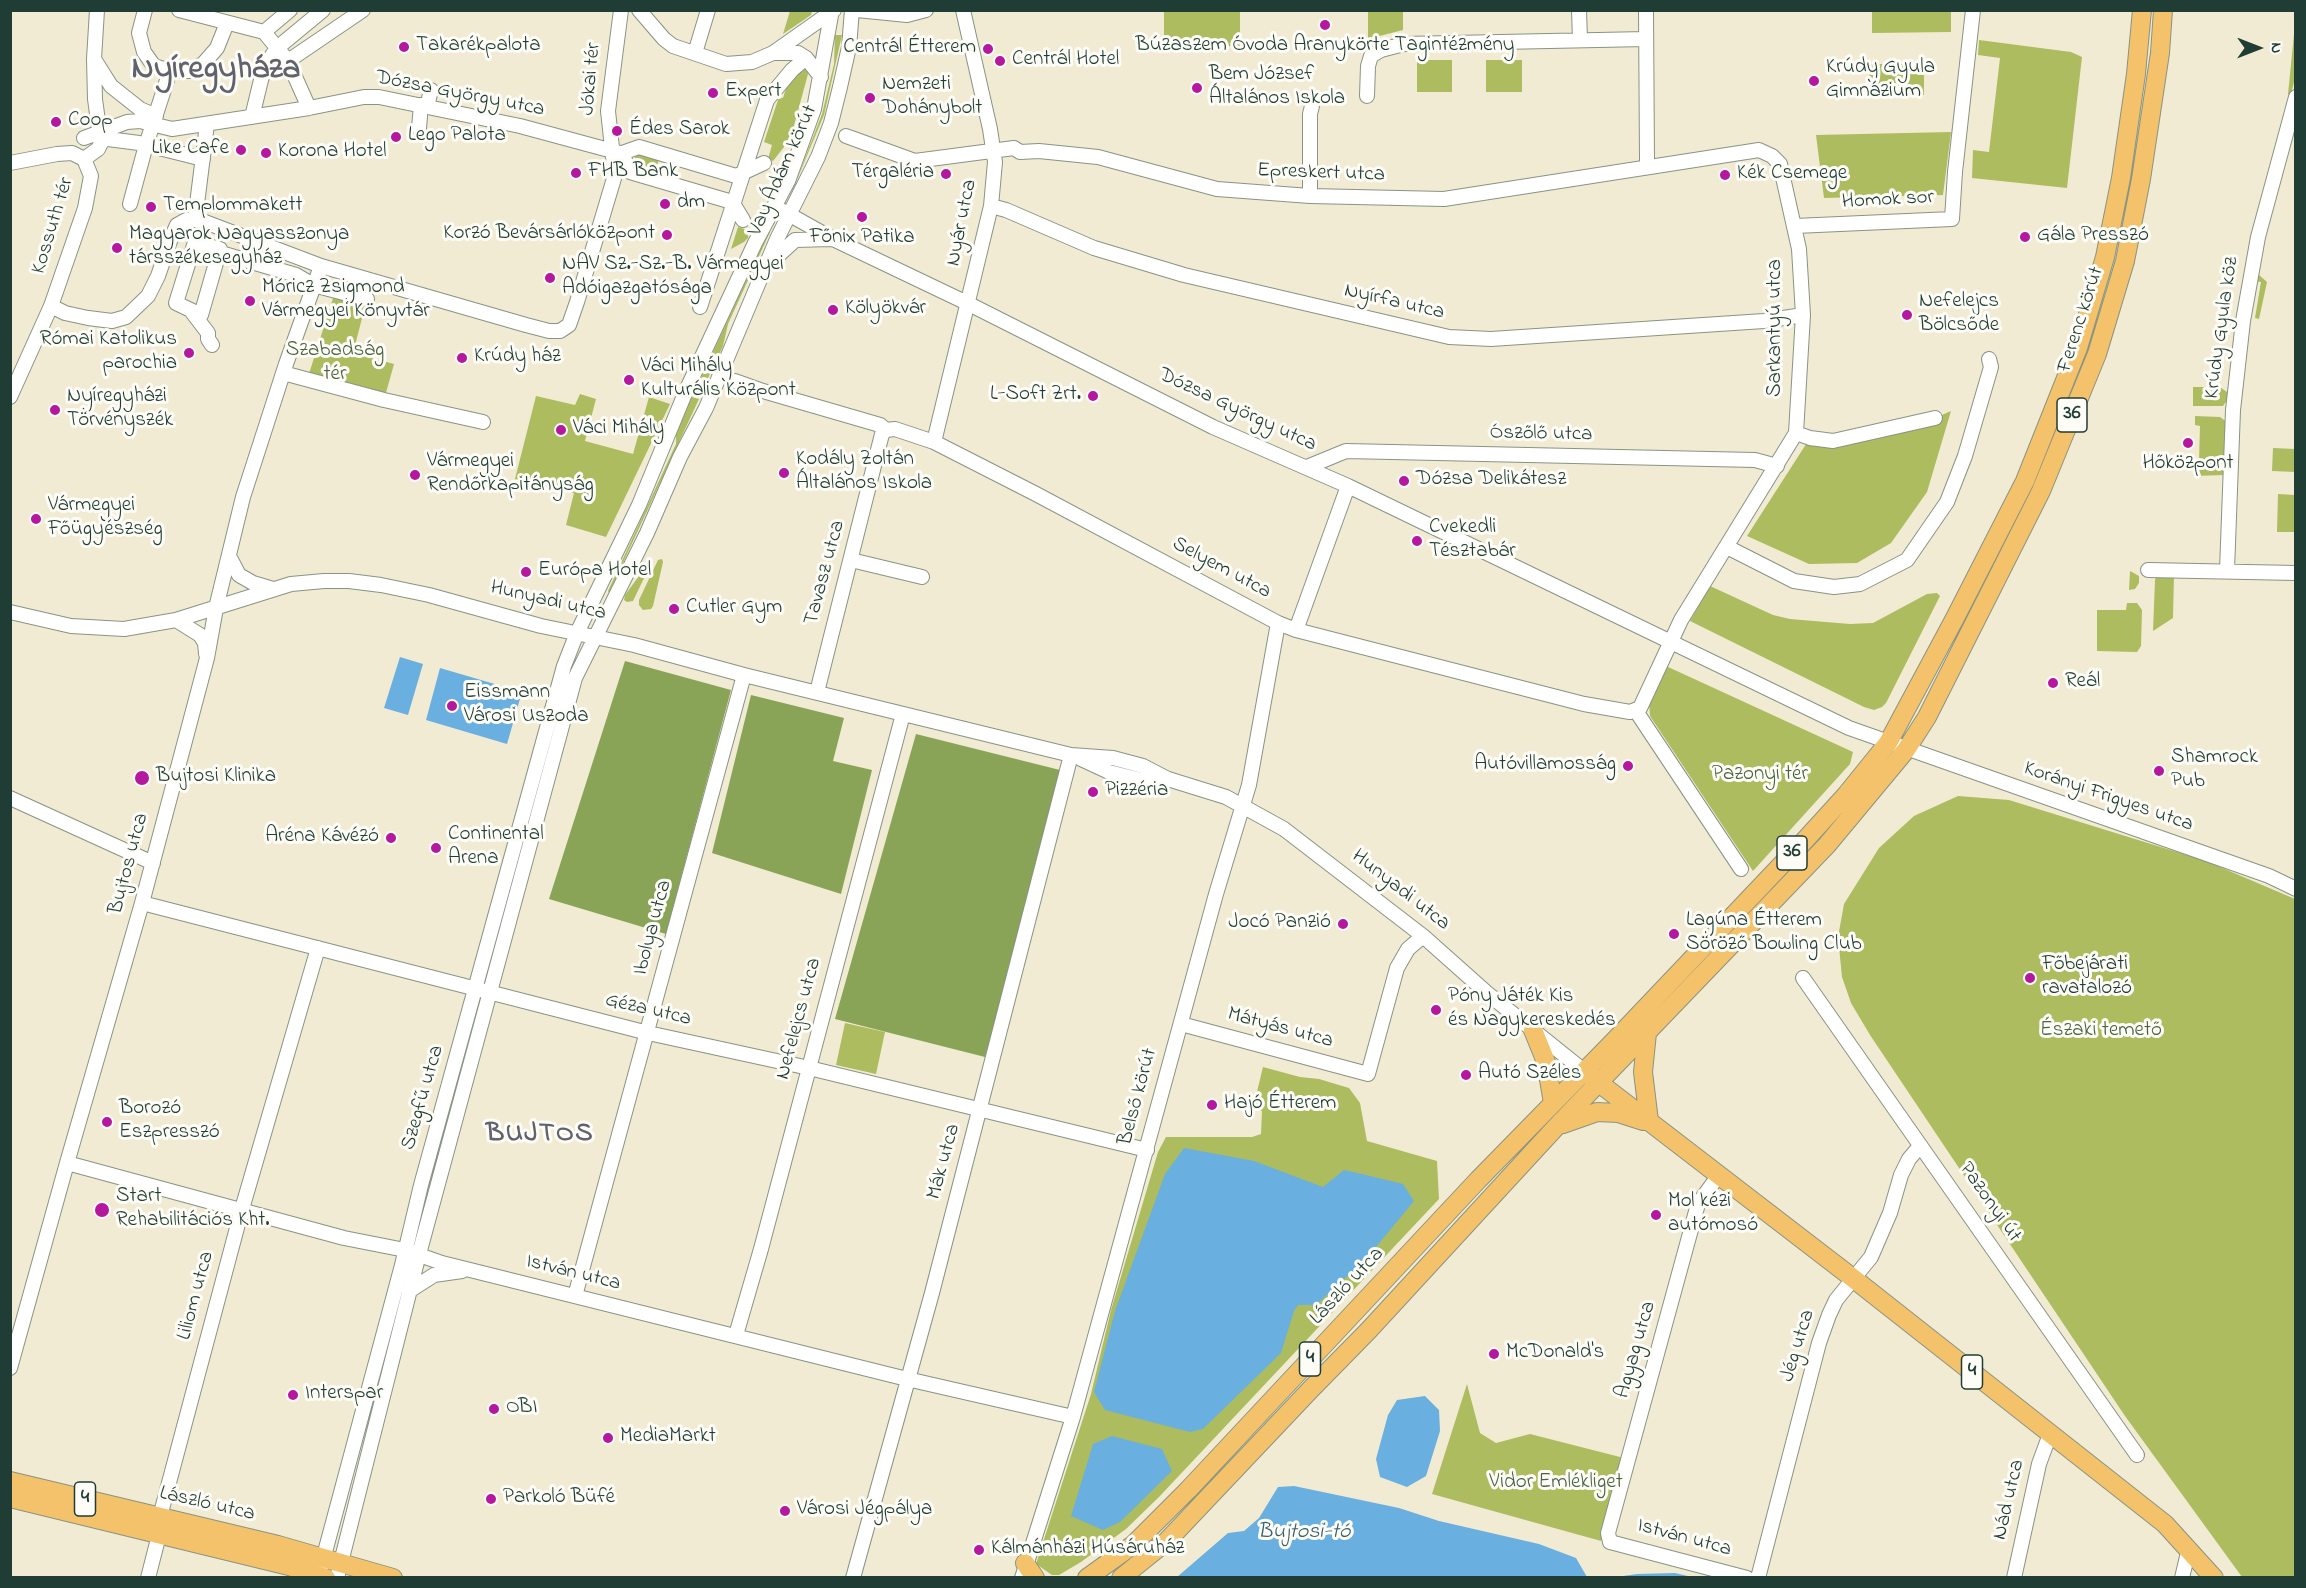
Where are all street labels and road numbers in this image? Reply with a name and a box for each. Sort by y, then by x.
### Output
street label: Jókai tér [576,42,608,116]
street label: Dózsa György utca [373,66,547,124]
street label: Vay Ádám körút [744,102,824,240]
street label: Epreskert utca [1257,159,1385,189]
street label: Kossuth tér [27,175,81,277]
street label: Nyár utca [942,177,984,269]
street label: Homok sor [1841,186,1935,216]
street label: Krúdy Gyula köz [2201,255,2245,401]
street label: Sarkantyú utca [1764,259,1790,397]
street label: Ferenc körút [2053,264,2111,376]
street label: Nyírfa utca [1341,279,1447,327]
street label: Dózsa György utca [1154,363,1320,459]
road number: 36 [2057,398,2087,432]
street label: Ószőlő utca [1489,422,1593,448]
street label: Tavasz utca [800,518,852,628]
street label: Selyem utca [1167,532,1275,606]
street label: Hunyadi utca [488,576,608,628]
street label: Korányi Frigyes utca [2020,757,2196,839]
street label: Bujtos utca [104,811,156,917]
road number: 36 [1777,836,1807,870]
street label: Hunyadi utca [1346,845,1454,937]
street label: Ibolya utca [629,878,679,978]
street label: Nefelejcs utca [772,955,828,1083]
street label: Géza utca [602,989,694,1033]
street label: Mátyás utca [1224,1003,1336,1055]
street label: Szegfű utca [397,1043,451,1153]
street label: Belső körút [1114,1046,1164,1148]
street label: Mák utca [923,1121,967,1203]
street label: Pazonyi út [1952,1158,2026,1248]
street label: László utca [1306,1243,1390,1331]
street label: Liliom utca [173,1249,221,1343]
street label: István utca [523,1250,623,1298]
street label: Agyag utca [1611,1299,1663,1401]
street label: Jég utca [1776,1307,1822,1385]
road number: 4 [1300,1342,1320,1376]
road number: 4 [1962,1355,1982,1389]
street label: Nád utca [1989,1457,2031,1543]
road number: 4 [74,1482,96,1516]
street label: László utca [157,1482,257,1528]
street label: István utca [1634,1514,1734,1564]

